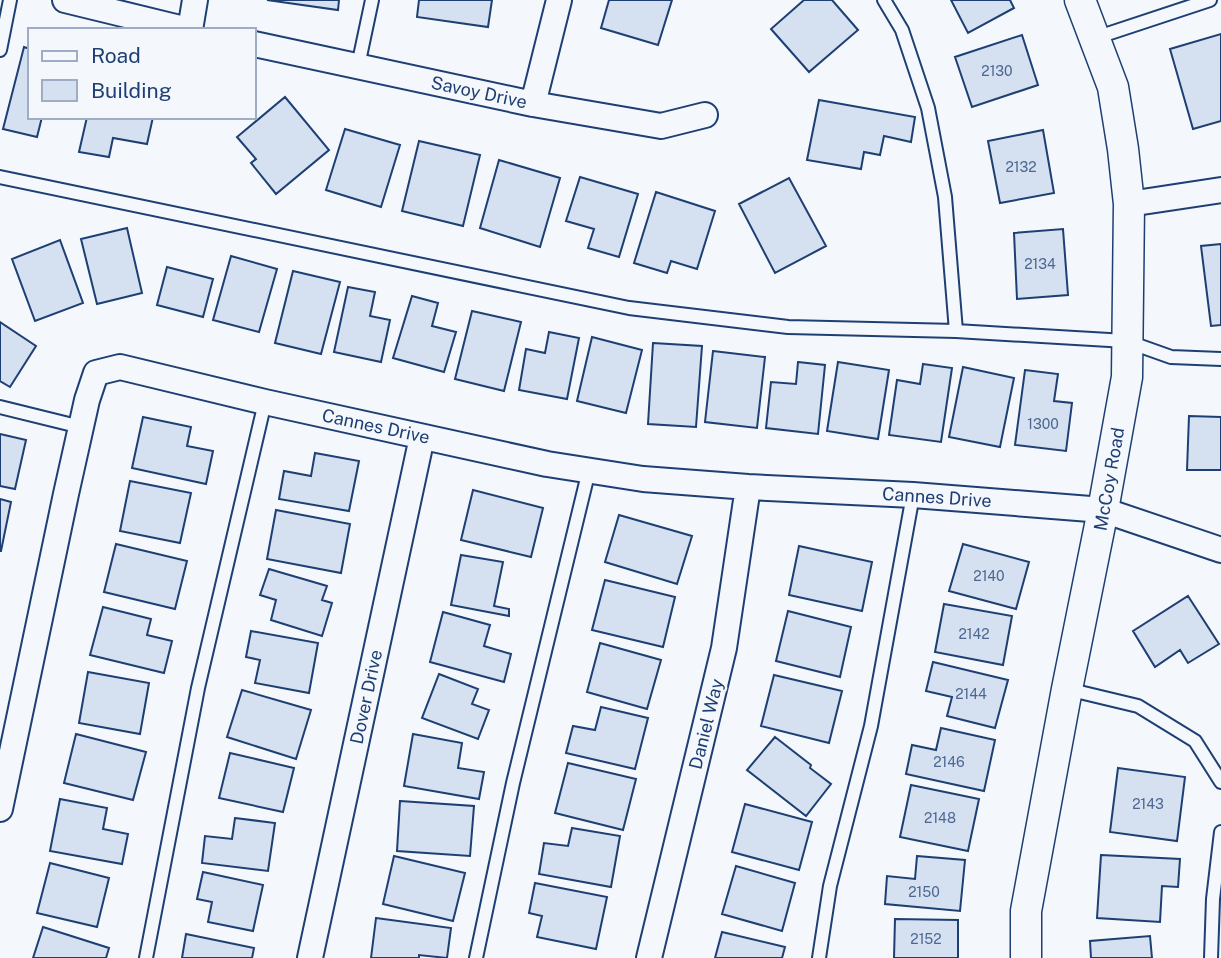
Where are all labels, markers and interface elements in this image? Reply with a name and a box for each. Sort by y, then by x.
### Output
legend [28,28,256,119]
text: Road [91,43,141,68]
house number: 2130 [981,63,1013,79]
street label: Savoy Drive [429,72,529,112]
text: Building [91,78,172,103]
house number: 2132 [1005,159,1037,175]
house number: 2134 [1024,256,1056,272]
street label: Cannes Drive [320,404,432,448]
house number: 1300 [1027,416,1059,432]
street label: McCoy Road [1090,426,1128,532]
street label: Cannes Drive [882,483,992,511]
house number: 2140 [973,568,1005,584]
house number: 2142 [958,626,990,642]
street label: Dover Drive [346,648,386,746]
street label: Daniel Way [685,676,727,771]
house number: 2144 [955,686,987,702]
house number: 2146 [933,754,965,770]
house number: 2143 [1132,796,1164,812]
house number: 2148 [924,810,956,826]
house number: 2150 [908,884,940,900]
house number: 2152 [910,931,942,947]

